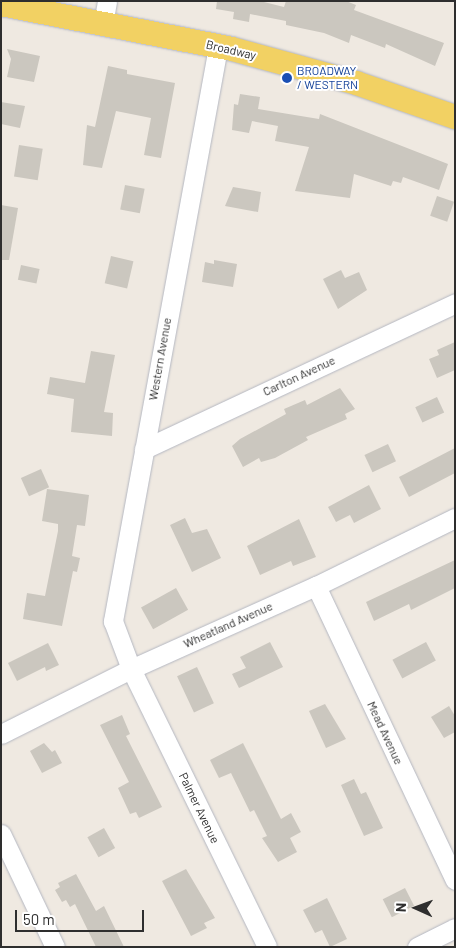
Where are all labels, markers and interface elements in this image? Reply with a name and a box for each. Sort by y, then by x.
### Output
street label: Broadway [204,37,258,63]
place label: BROADWAY / WESTERN [297,64,358,92]
marker: BROADWAY / WESTERN [281,72,293,84]
street label: Western Avenue [146,316,174,402]
street label: Carlton Avenue [261,353,337,399]
street label: Wheatland Avenue [181,599,275,651]
street label: Mead Avenue [364,699,406,767]
street label: Palmer Avenue [176,770,222,846]
north arrow [391,883,441,933]
scale bar [18,900,146,932]
text: N [392,903,409,912]
text: 50 m [23,910,55,928]

